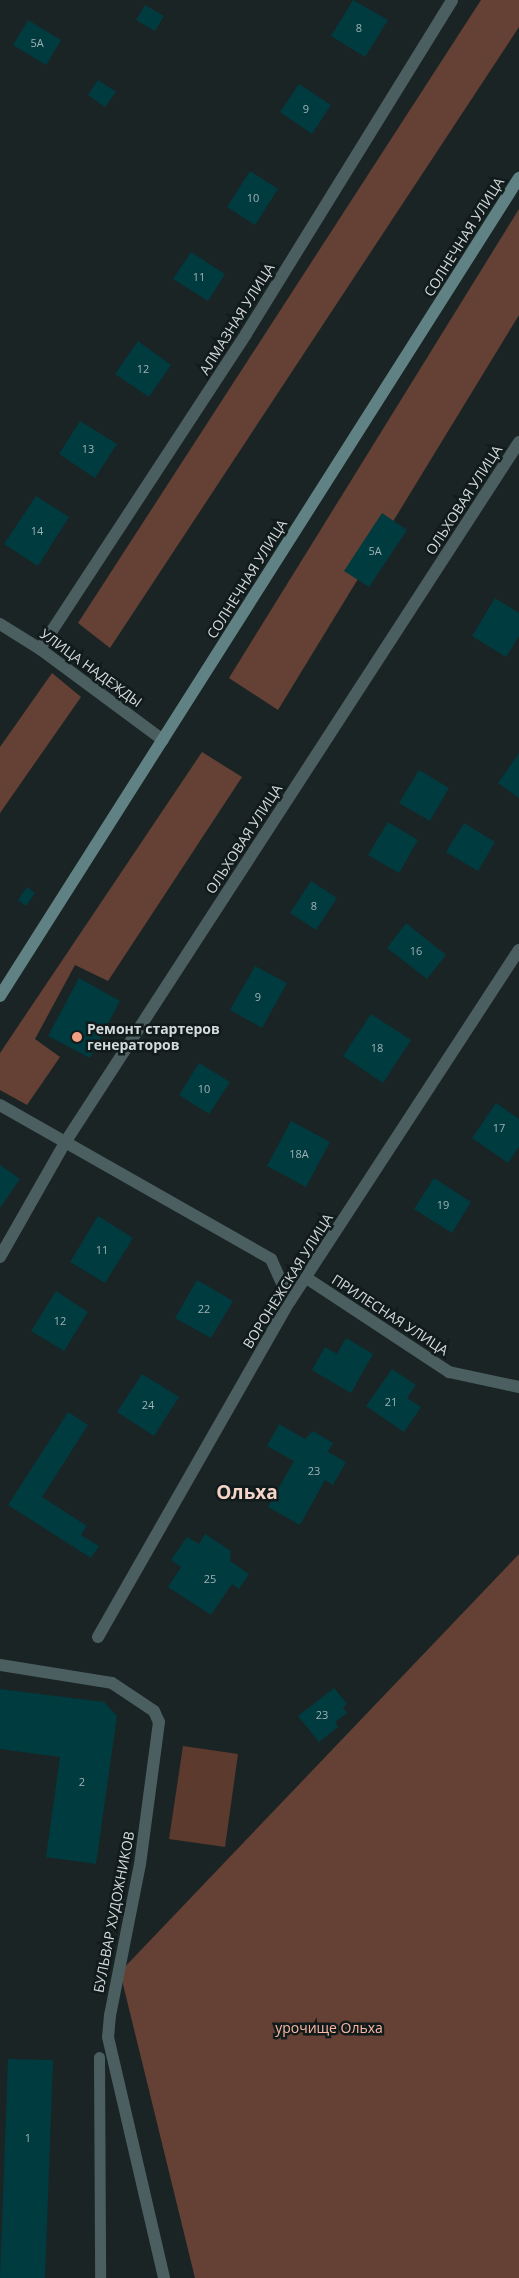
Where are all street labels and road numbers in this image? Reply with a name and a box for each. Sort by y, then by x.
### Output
street label: СОЛНЕЧНАЯ УЛИЦА [420,174,508,300]
street label: АЛМАЗНАЯ УЛИЦА [196,260,278,378]
street label: ОЛЬХОВАЯ УЛИЦА [422,442,506,558]
street label: СОЛНЕЧНАЯ УЛИЦА [203,516,291,642]
street label: УЛИЦА НАДЕЖДЫ [37,625,145,711]
street label: ОЛЬХОВАЯ УЛИЦА [202,781,286,897]
street label: ВОРОНЕЖСКАЯ УЛИЦА [240,1210,336,1352]
street label: ПРИЛЕСНАЯ УЛИЦА [329,1271,451,1359]
street label: БУЛЬВАР ХУДОЖНИКОВ [90,1830,138,1994]

